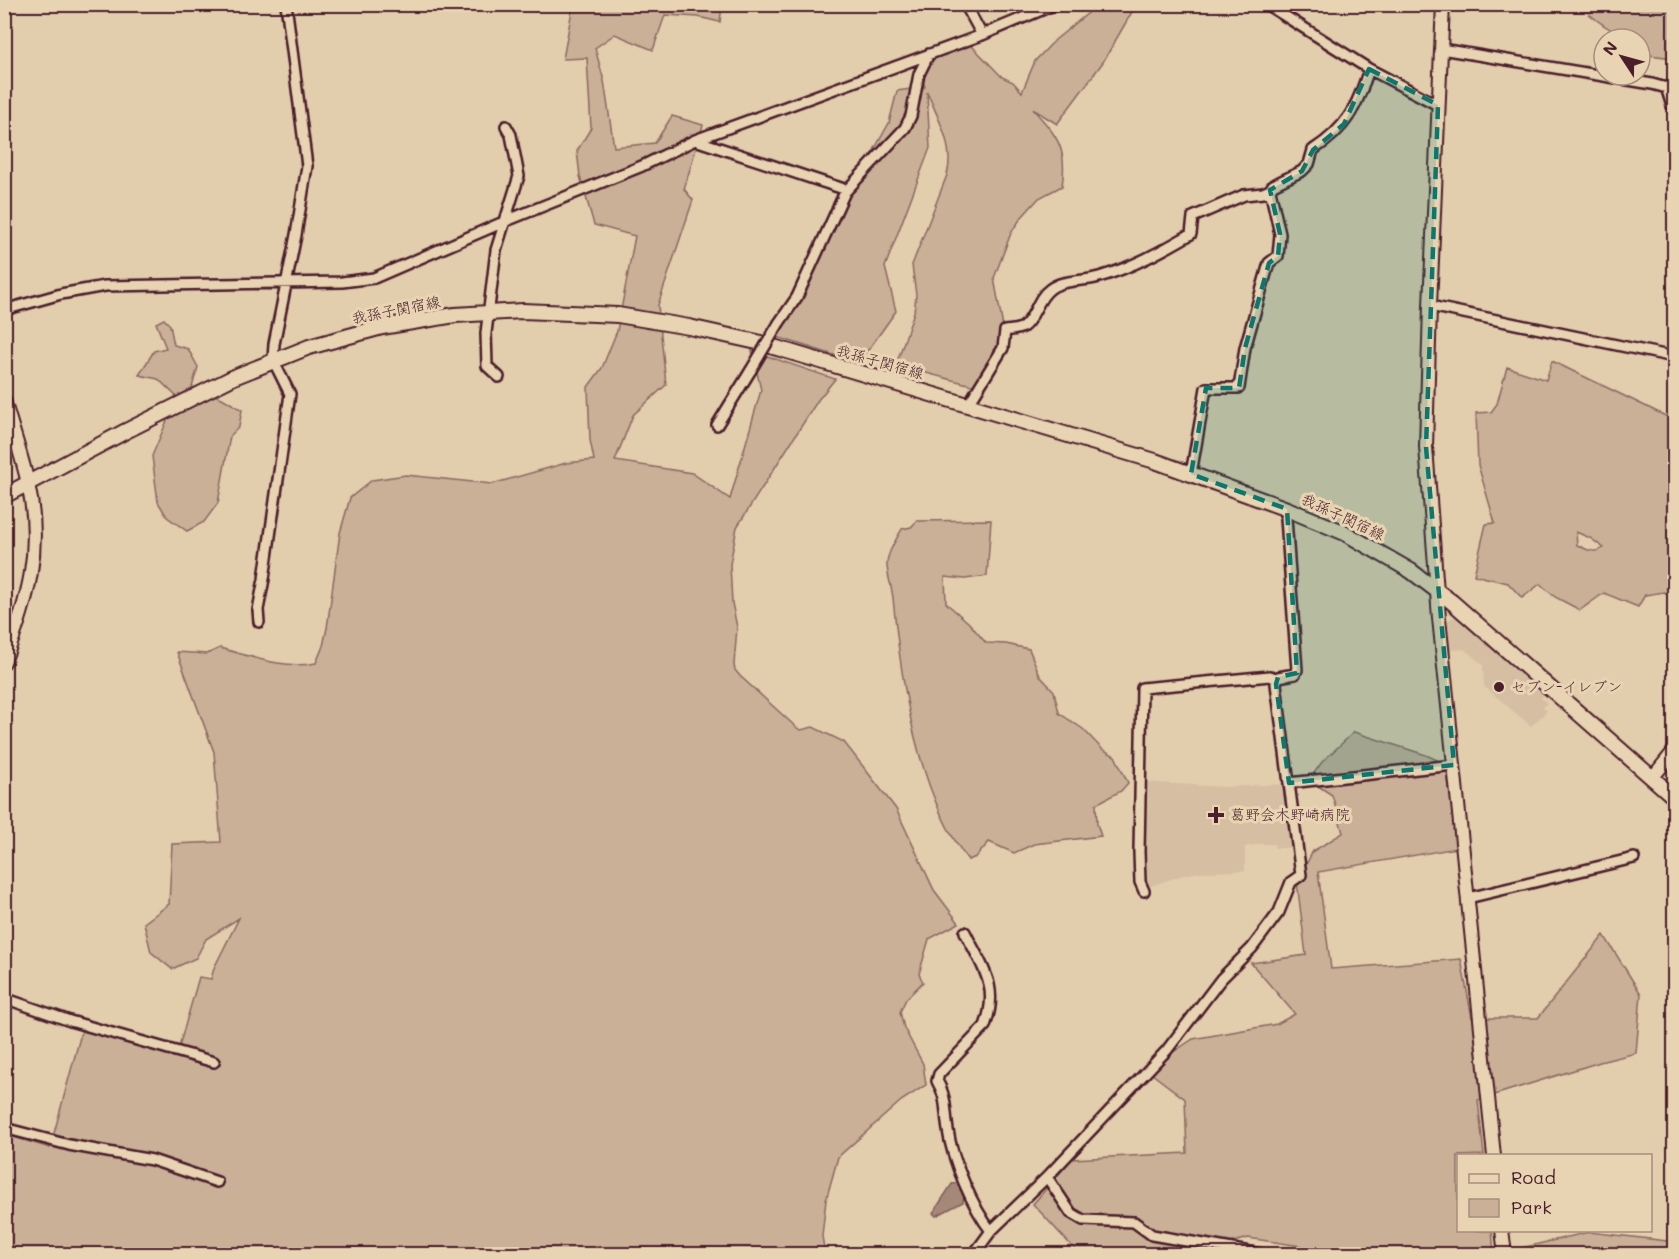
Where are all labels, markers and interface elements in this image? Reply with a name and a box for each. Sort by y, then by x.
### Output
north arrow [1592,27,1652,87]
text: N [1597,37,1622,59]
street label: 我孫子関宿線 [350,291,442,327]
street label: 我孫子関宿線 [834,339,926,383]
street label: 我孫子関宿線 [1298,488,1388,544]
place label: セブン-イレブン [1511,676,1622,696]
marker: セブン-イレブン [1492,680,1506,694]
place label: 葛野会木野崎病院 [1230,804,1350,824]
marker: 葛野会木野崎病院 [1207,806,1225,824]
legend [1457,1154,1652,1232]
text: Road [1511,1165,1556,1189]
text: Park [1511,1195,1552,1219]

